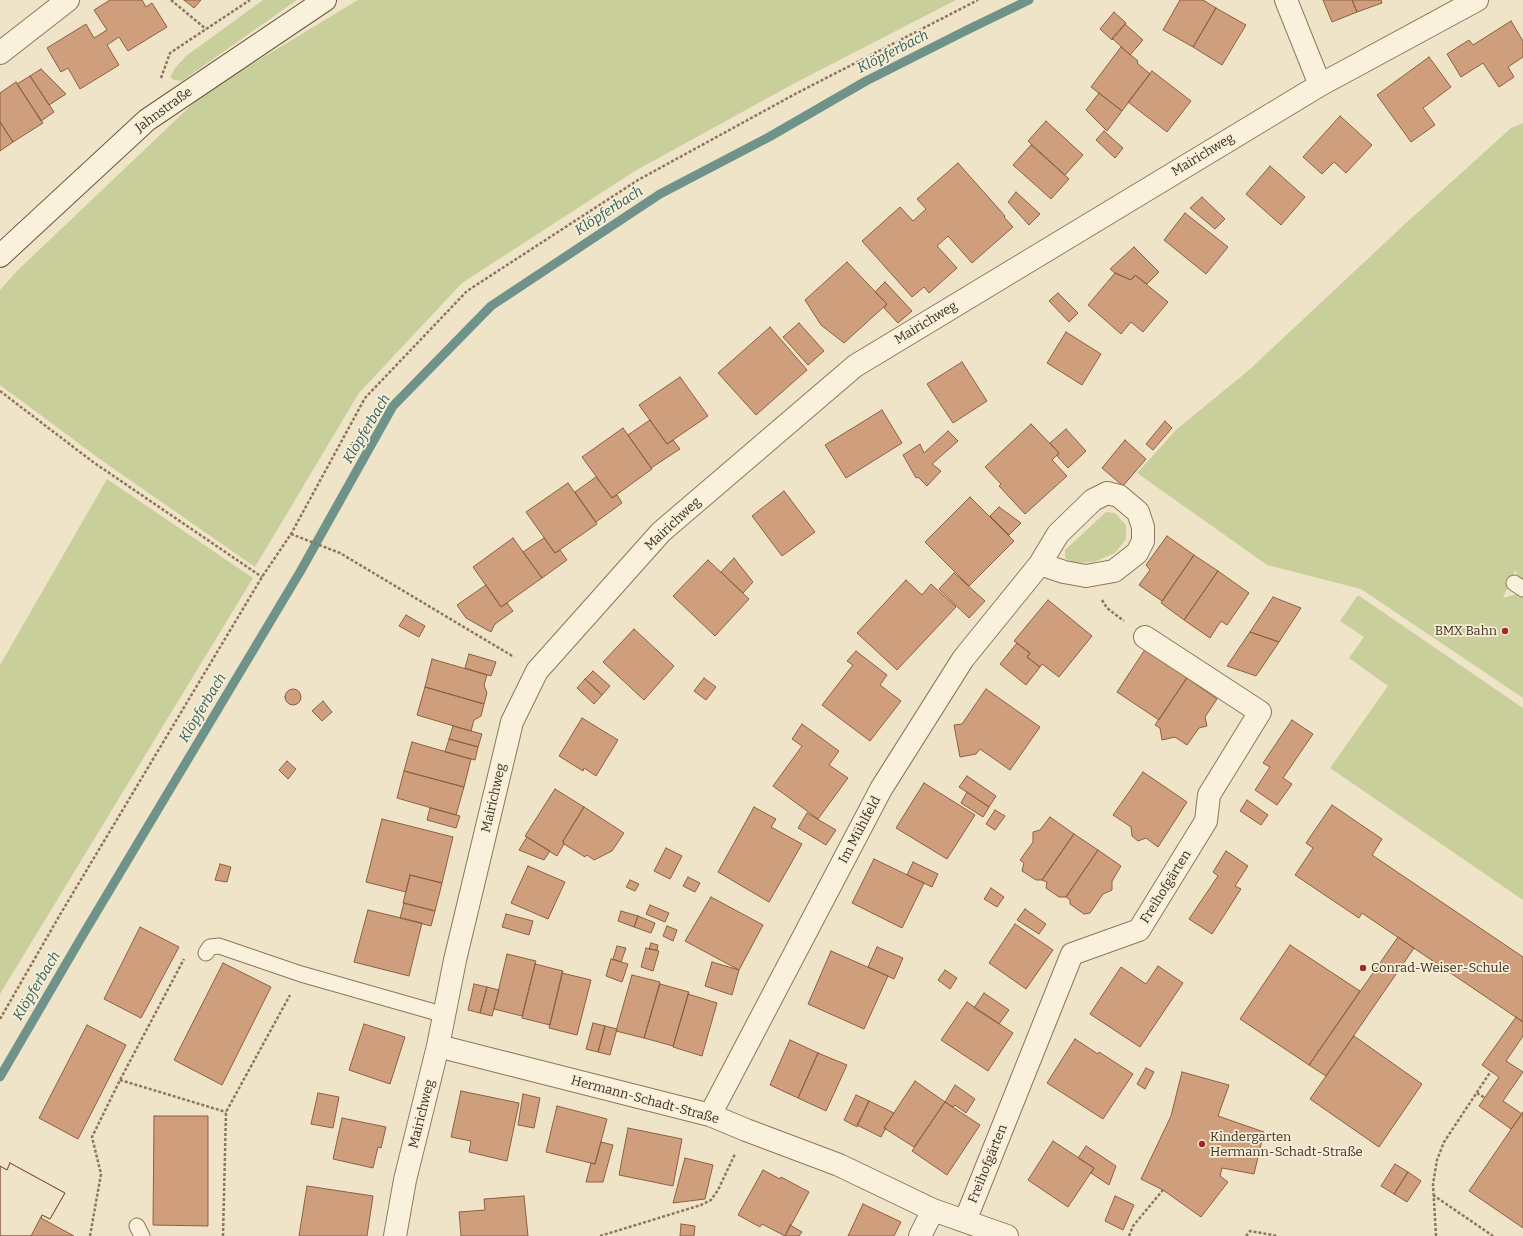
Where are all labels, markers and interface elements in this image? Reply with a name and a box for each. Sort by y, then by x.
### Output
water label: Klöpferbach [855,27,931,77]
street label: Jahnstraße [133,84,195,136]
street label: Mairichweg [1169,130,1237,180]
water label: Klöpferbach [572,183,646,239]
street label: Mairichweg [892,298,960,348]
water label: Klöpferbach [340,391,394,467]
street label: Mairichweg [642,494,704,554]
place label: BMX Bahn [1435,623,1497,639]
marker: BMX Bahn [1500,626,1510,636]
water label: Klöpferbach [176,670,230,746]
street label: Mairichweg [478,762,510,834]
street label: Im Mühlfeld [836,794,884,866]
street label: Freihofgärten [1137,848,1195,926]
water label: Klöpferbach [10,948,64,1024]
place label: Conrad-Weiser-Schule [1371,960,1509,976]
marker: Conrad-Weiser-Schule [1358,963,1368,973]
street label: Hermann-Schadt-Straße [569,1073,721,1127]
street label: Mairichweg [406,1078,438,1150]
street label: Freihofgärten [965,1122,1011,1206]
place label: Kindergarten Hermann-Schadt-Straße [1210,1129,1363,1160]
marker: Kindergarten Hermann-Schadt-Straße [1197,1139,1207,1149]

